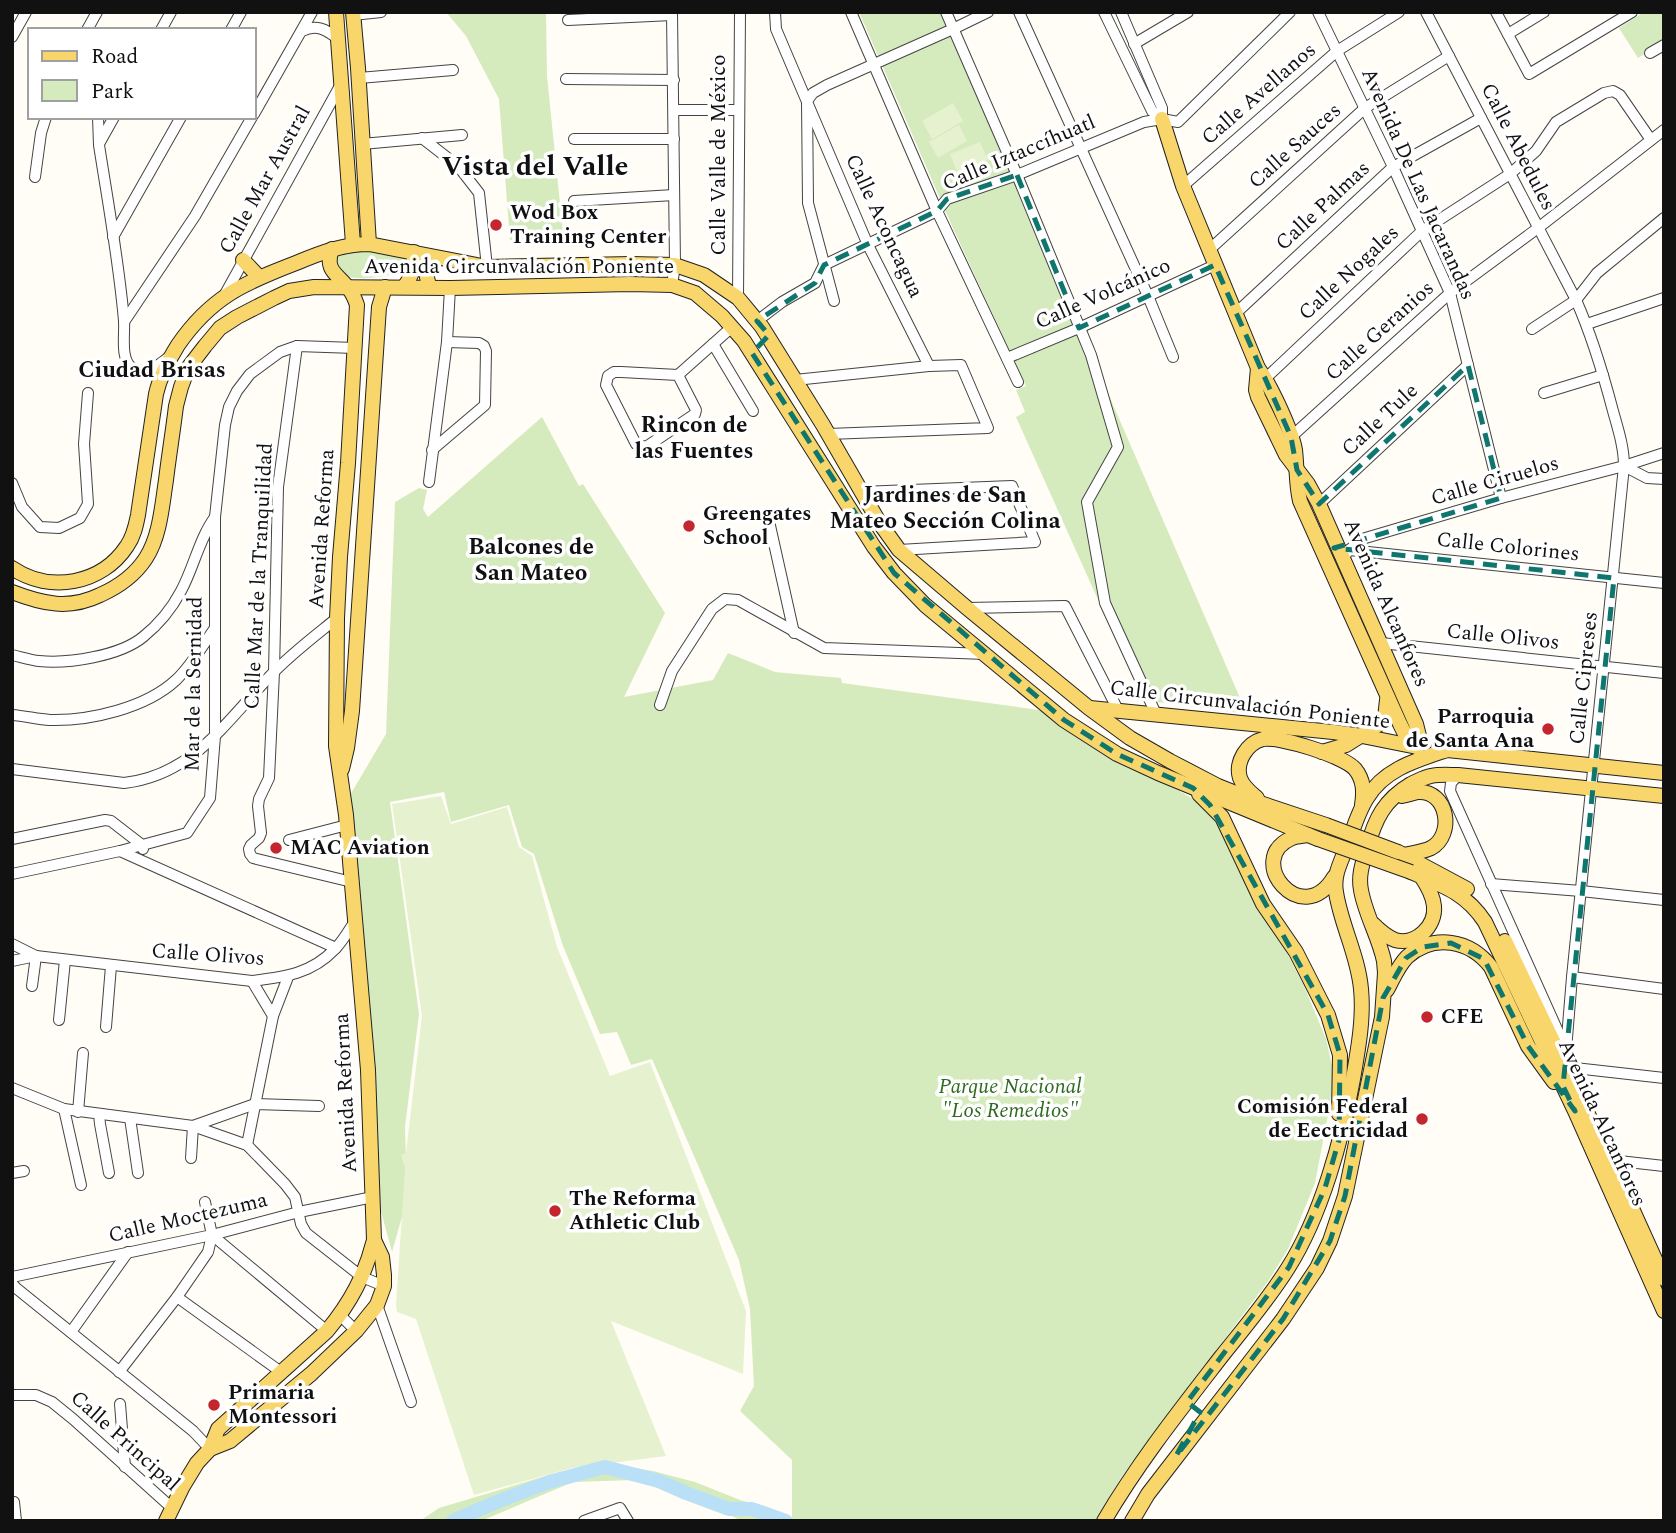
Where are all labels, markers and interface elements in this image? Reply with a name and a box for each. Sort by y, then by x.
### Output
legend [28,28,256,119]
street label: Calle Avellanos [1194,35,1324,153]
text: Road [91,41,138,73]
street label: Calle Valle de México [703,54,735,256]
street label: Avenida De Las Jacarandas [1352,63,1484,305]
text: Park [91,76,135,108]
street label: Calle Abedules [1472,78,1564,216]
street label: Calle Sauces [1241,95,1349,197]
street label: Calle Mar Austral [211,100,319,260]
street label: Calle Iztaccíhuatl [937,106,1101,200]
district label: Vista del Valle [442,145,628,188]
street label: Calle Aconcagua [837,149,932,304]
street label: Calle Palmas [1268,153,1378,259]
place label: Wod Box Training Center [510,197,666,253]
marker: Wod Box Training Center [488,217,504,233]
street label: Calle Nogales [1291,218,1407,328]
street label: Calle Volcánico [1030,250,1176,338]
street label: Avenida Circunvalación Poniente [364,251,674,283]
street label: Calle Geranios [1318,273,1442,389]
district label: Ciudad Brisas [78,353,226,388]
street label: Calle Tule [1334,376,1426,464]
district label: Rincon de las Fuentes [635,408,753,469]
street label: Calle Mar de la Tranquilidad [236,442,282,710]
street label: Avenida Reforma [300,447,344,610]
street label: Calle Ciruelos [1427,447,1563,515]
district label: Jardines de San Mateo Sección Colina [829,478,1061,539]
place label: Greengates School [703,498,812,554]
street label: Avenida Alcanfores [1335,514,1437,692]
marker: Greengates School [681,518,697,534]
street label: Calle Colorines [1435,524,1581,570]
district label: Balcones de San Mateo [468,530,594,591]
street label: Mar de la Sernidad [176,596,212,772]
street label: Calle Cipreses [1561,610,1607,746]
street label: Calle Olivos [1445,615,1561,659]
street label: Calle Circunvalación Poniente [1108,672,1392,738]
place label: Parroquia de Santa Ana [1406,701,1534,757]
marker: Parroquia de Santa Ana [1540,721,1556,737]
place label: MAC Aviation [290,832,430,864]
marker: MAC Aviation [268,840,284,856]
street label: Calle Olivos [150,935,266,975]
place label: CFE [1441,1001,1483,1033]
marker: CFE [1419,1009,1435,1025]
street label: Avenida Reforma [326,1011,366,1174]
street label: Avenida Alcanfores [1549,1034,1655,1212]
park label: Parque Nacional "Los Remedios" [938,1071,1082,1127]
place label: Comisión Federal de Eectricidad [1237,1091,1408,1147]
marker: Comisión Federal de Eectricidad [1414,1111,1430,1127]
place label: The Reforma Athletic Club [569,1183,700,1239]
street label: Calle Moctezuma [105,1184,271,1252]
marker: The Reforma Athletic Club [547,1203,563,1219]
place label: Primaria Montessori [228,1377,337,1433]
street label: Calle Principal [63,1383,187,1499]
marker: Primaria Montessori [206,1397,222,1413]

